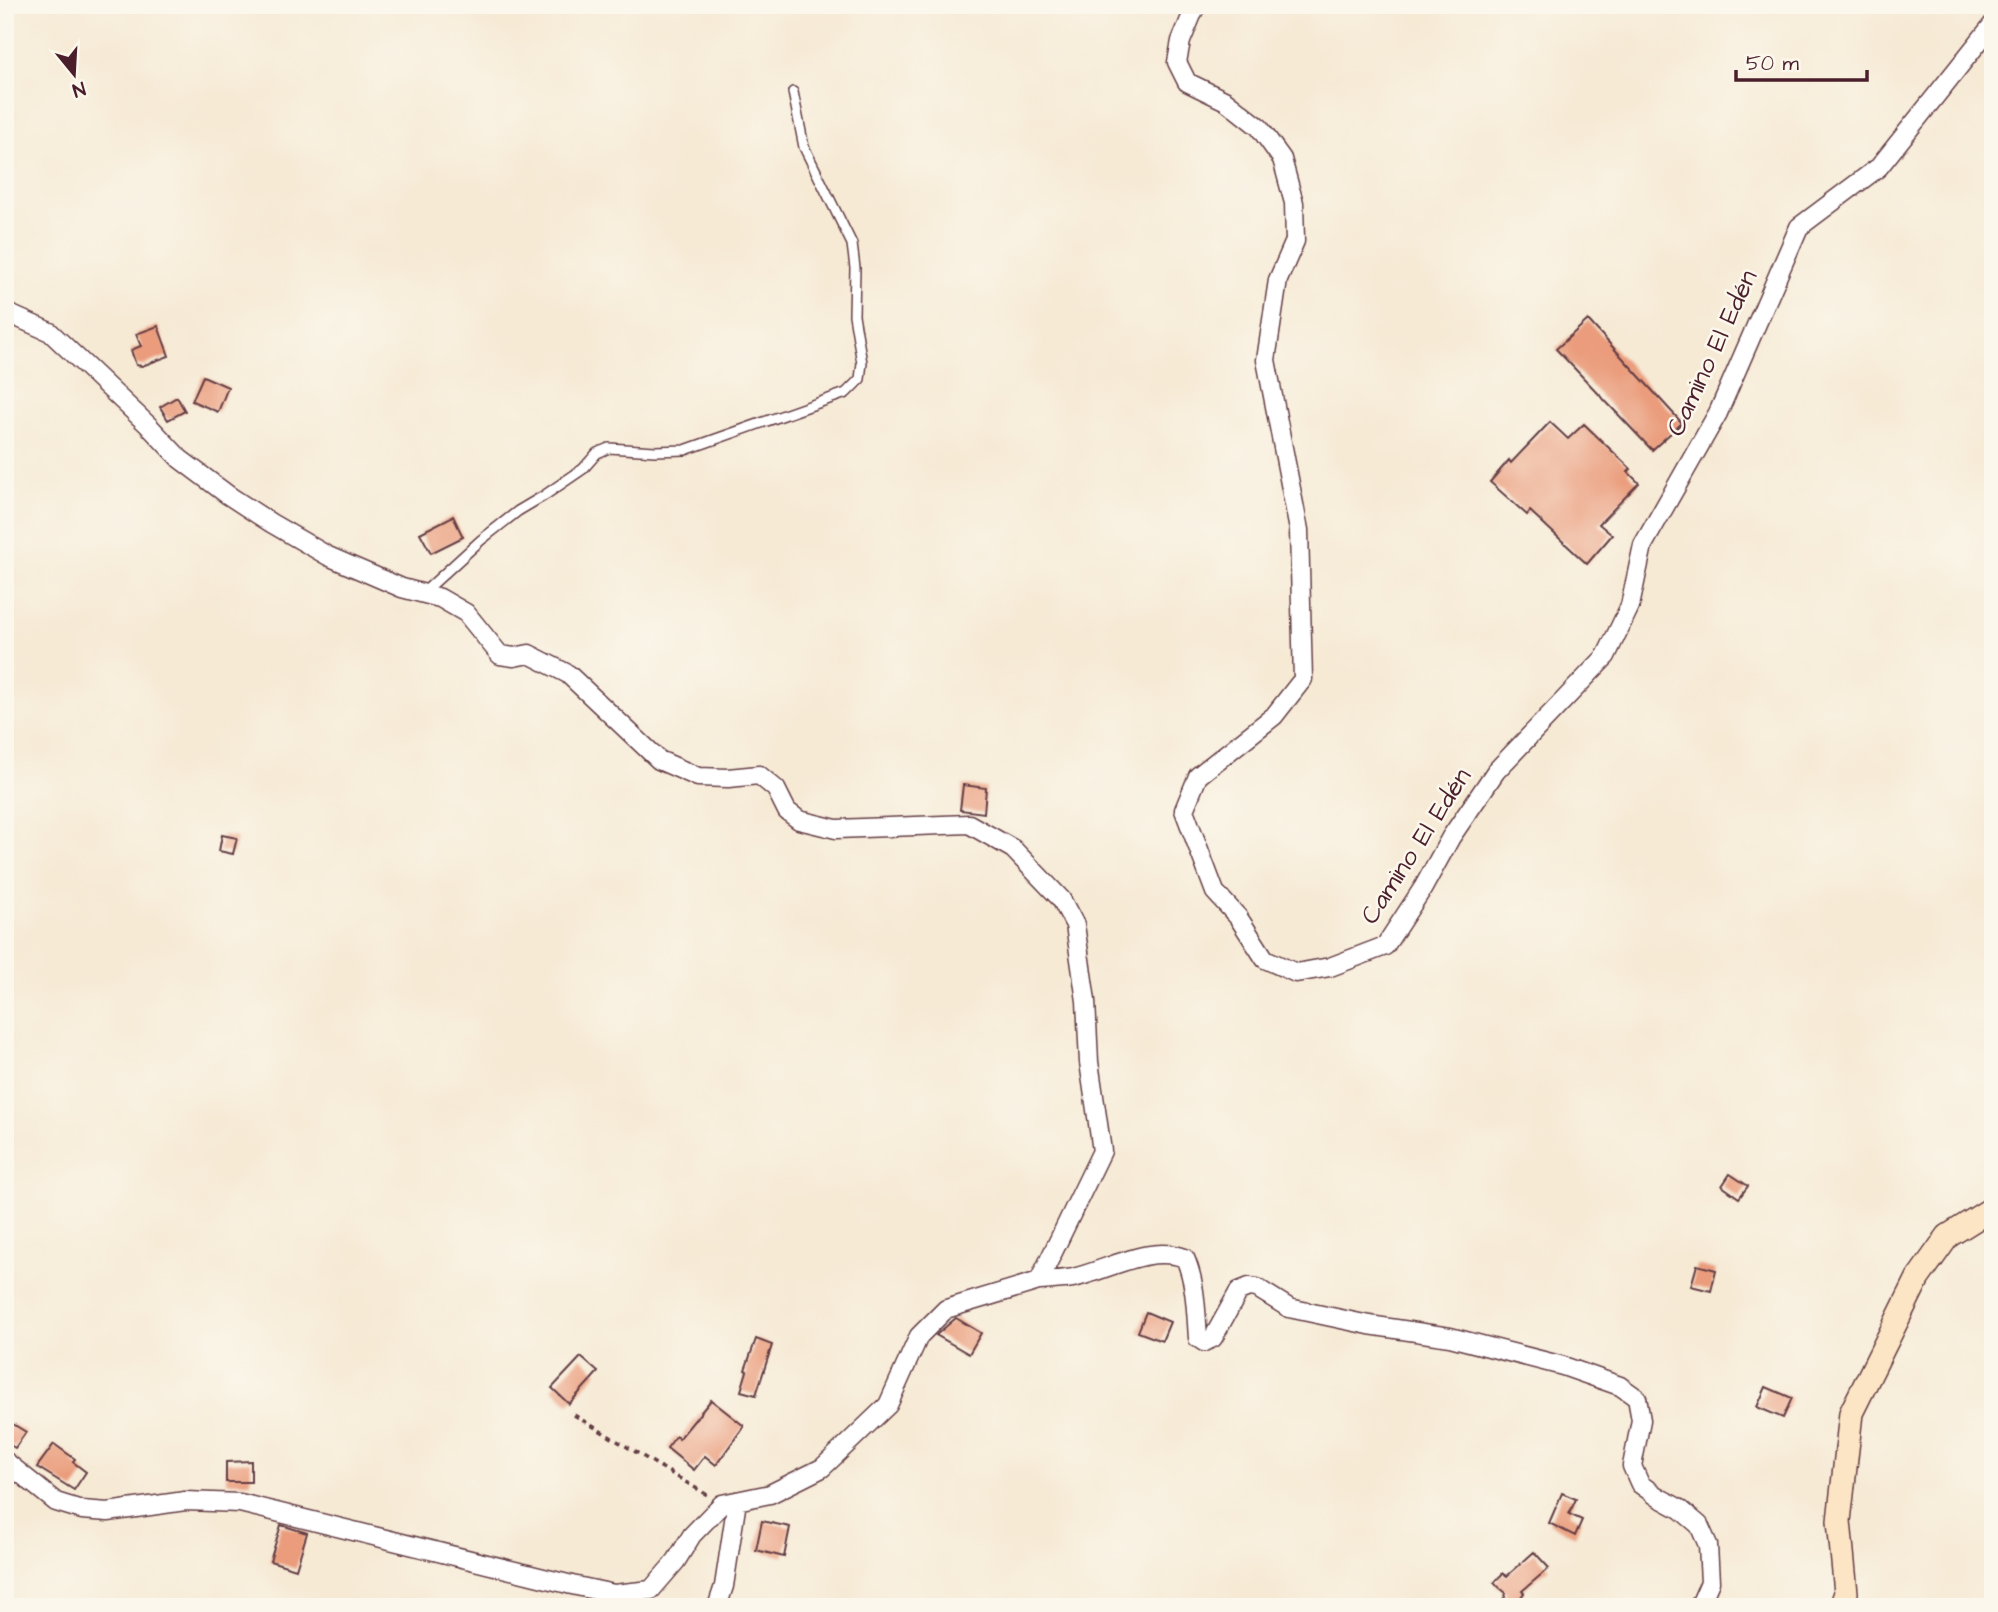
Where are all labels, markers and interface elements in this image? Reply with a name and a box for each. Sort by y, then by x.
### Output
north arrow [38,38,108,108]
scale bar [1736,38,1867,82]
text: 50 m [1746,49,1800,78]
text: N [69,74,89,103]
street label: Camino El Edén [1658,264,1766,442]
street label: Camino El Edén [1352,761,1480,931]

